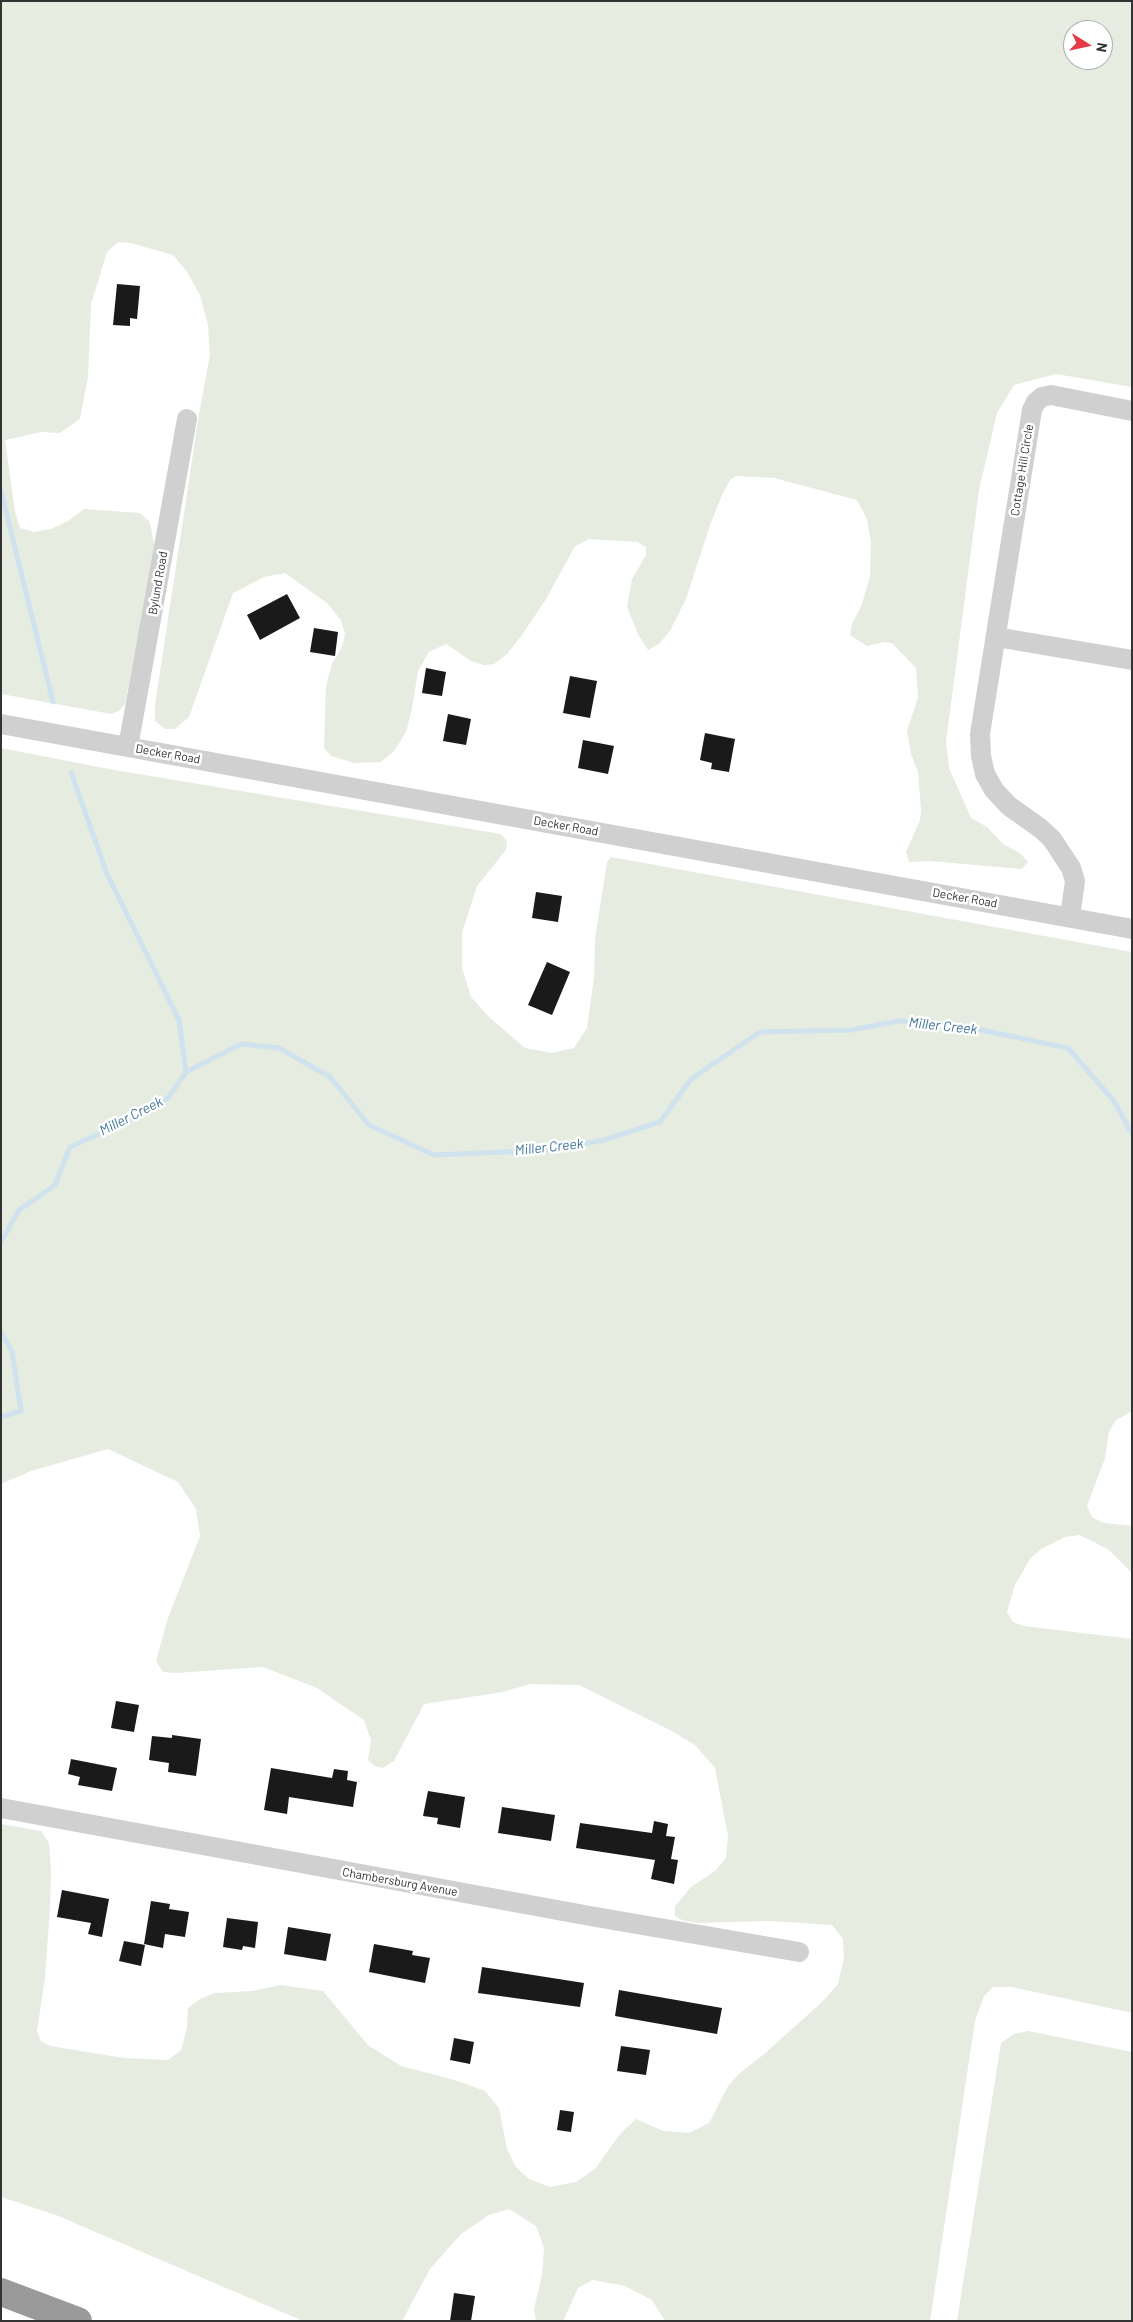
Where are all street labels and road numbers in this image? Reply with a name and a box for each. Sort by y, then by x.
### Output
street label: Cottage Hill Circle [1008,423,1036,517]
street label: Bylund Road [145,550,171,616]
street label: Decker Road [134,741,202,767]
street label: Decker Road [532,813,600,839]
street label: Decker Road [931,885,999,911]
street label: Chambersburg Avenue [341,1865,459,1899]

